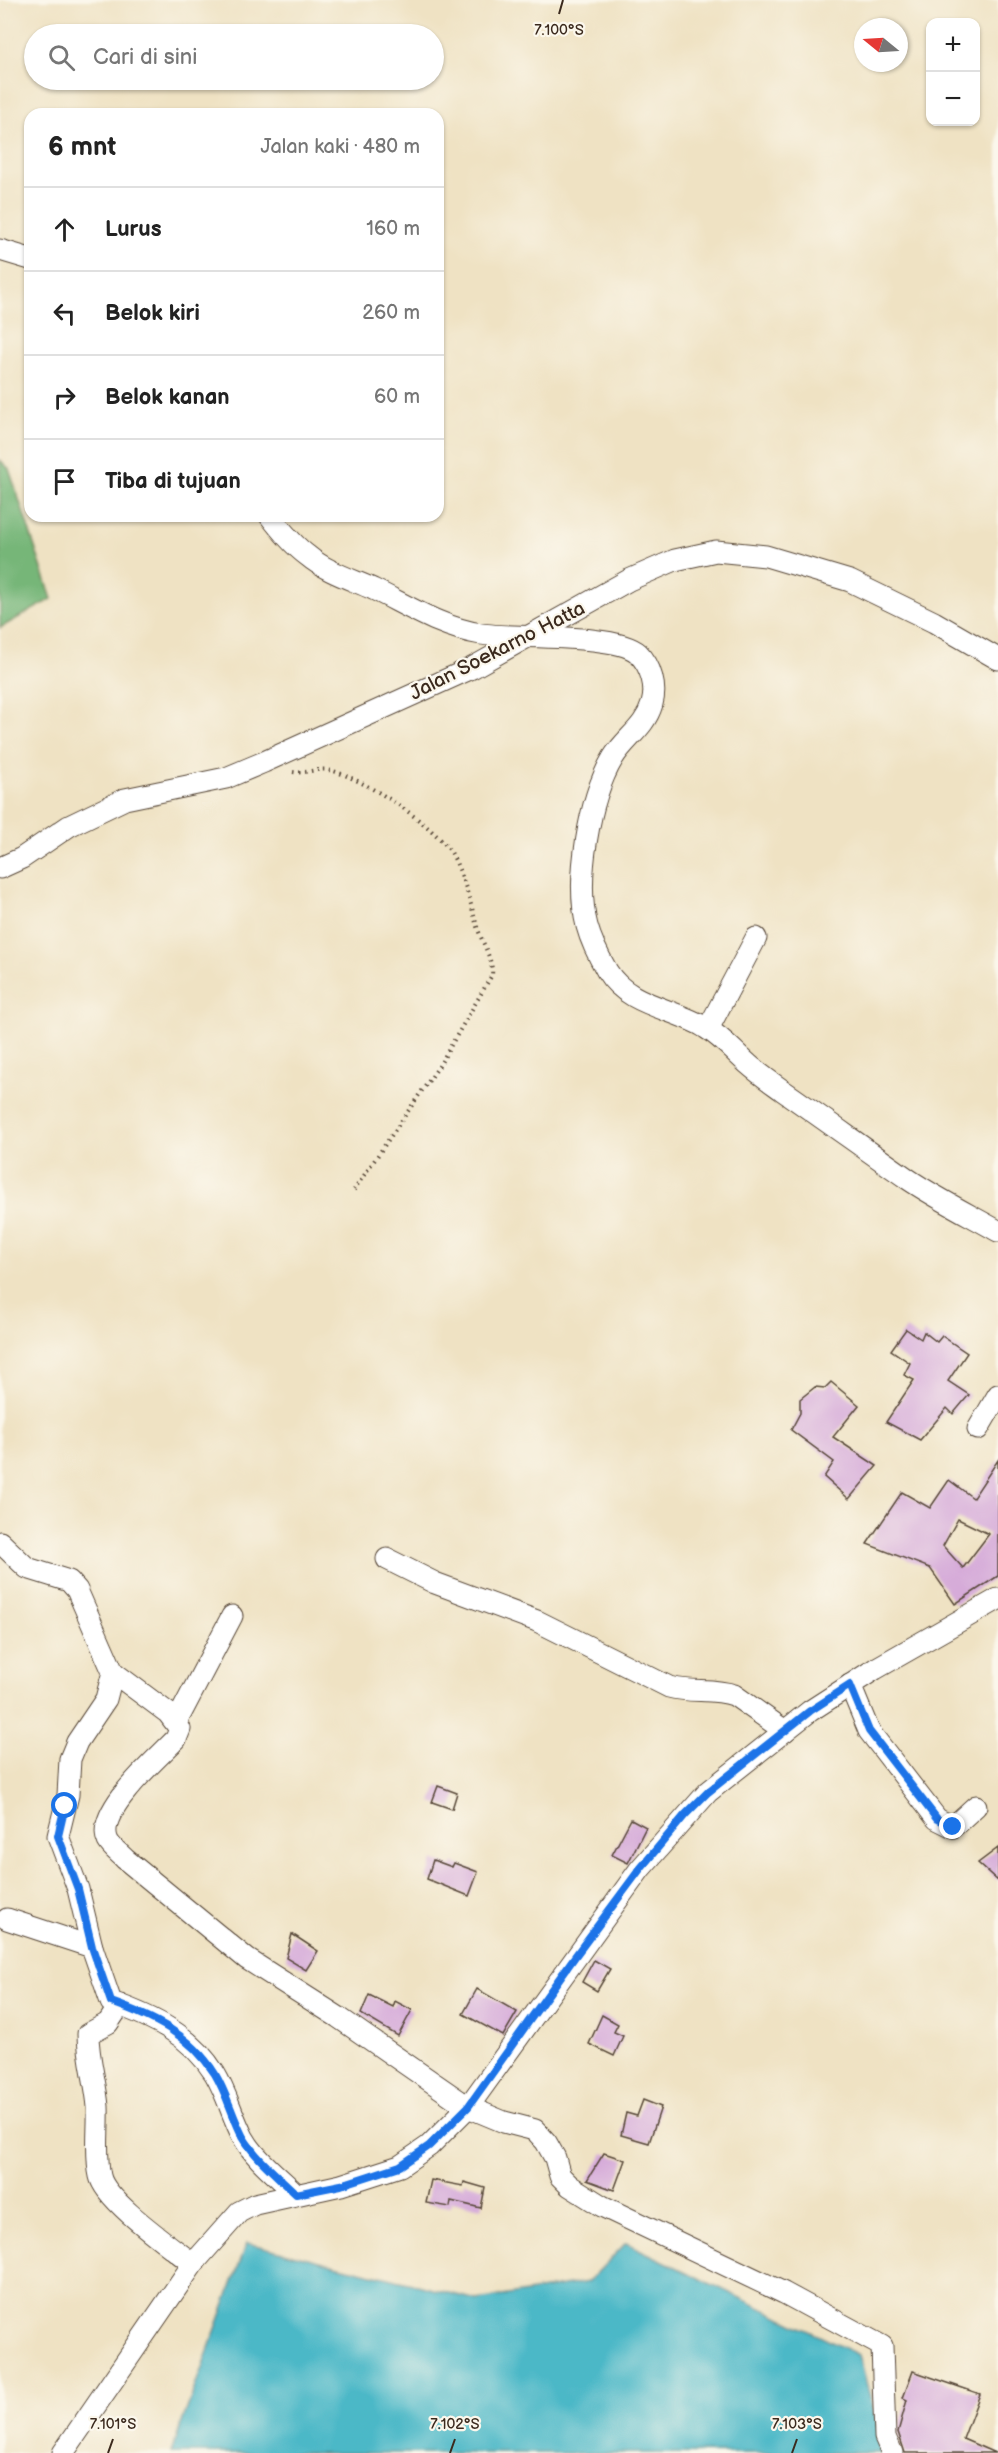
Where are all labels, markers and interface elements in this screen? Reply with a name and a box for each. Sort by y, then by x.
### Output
north arrow [854,18,908,72]
map controls [926,18,980,126]
button: + [926,18,980,72]
text: 7.100°S [534,21,584,40]
search box [24,24,444,90]
icon: search [45,41,78,74]
text: Cari di sini [93,44,197,71]
button: − [926,72,980,126]
text: 6 mnt [48,132,116,163]
text: Jalan kaki · 480 m [260,135,420,159]
icon: ahead [48,213,81,246]
text: Lurus [105,216,161,243]
text: 160 m [366,217,420,241]
icon: left [48,297,81,330]
text: Belok kiri [105,300,200,327]
text: 260 m [362,301,420,325]
icon: right [48,381,81,414]
text: Belok kanan [105,384,230,411]
text: 60 m [374,385,420,409]
icon: arrive [48,465,81,498]
text: Tiba di tujuan [105,468,241,495]
street label: Jalan Soekarno Hatta [406,596,589,706]
route start [51,1792,77,1818]
route end [939,1813,965,1839]
text: 7.101°S [90,2415,136,2434]
text: 7.102°S [430,2415,480,2434]
text: 7.103°S [772,2415,822,2434]

